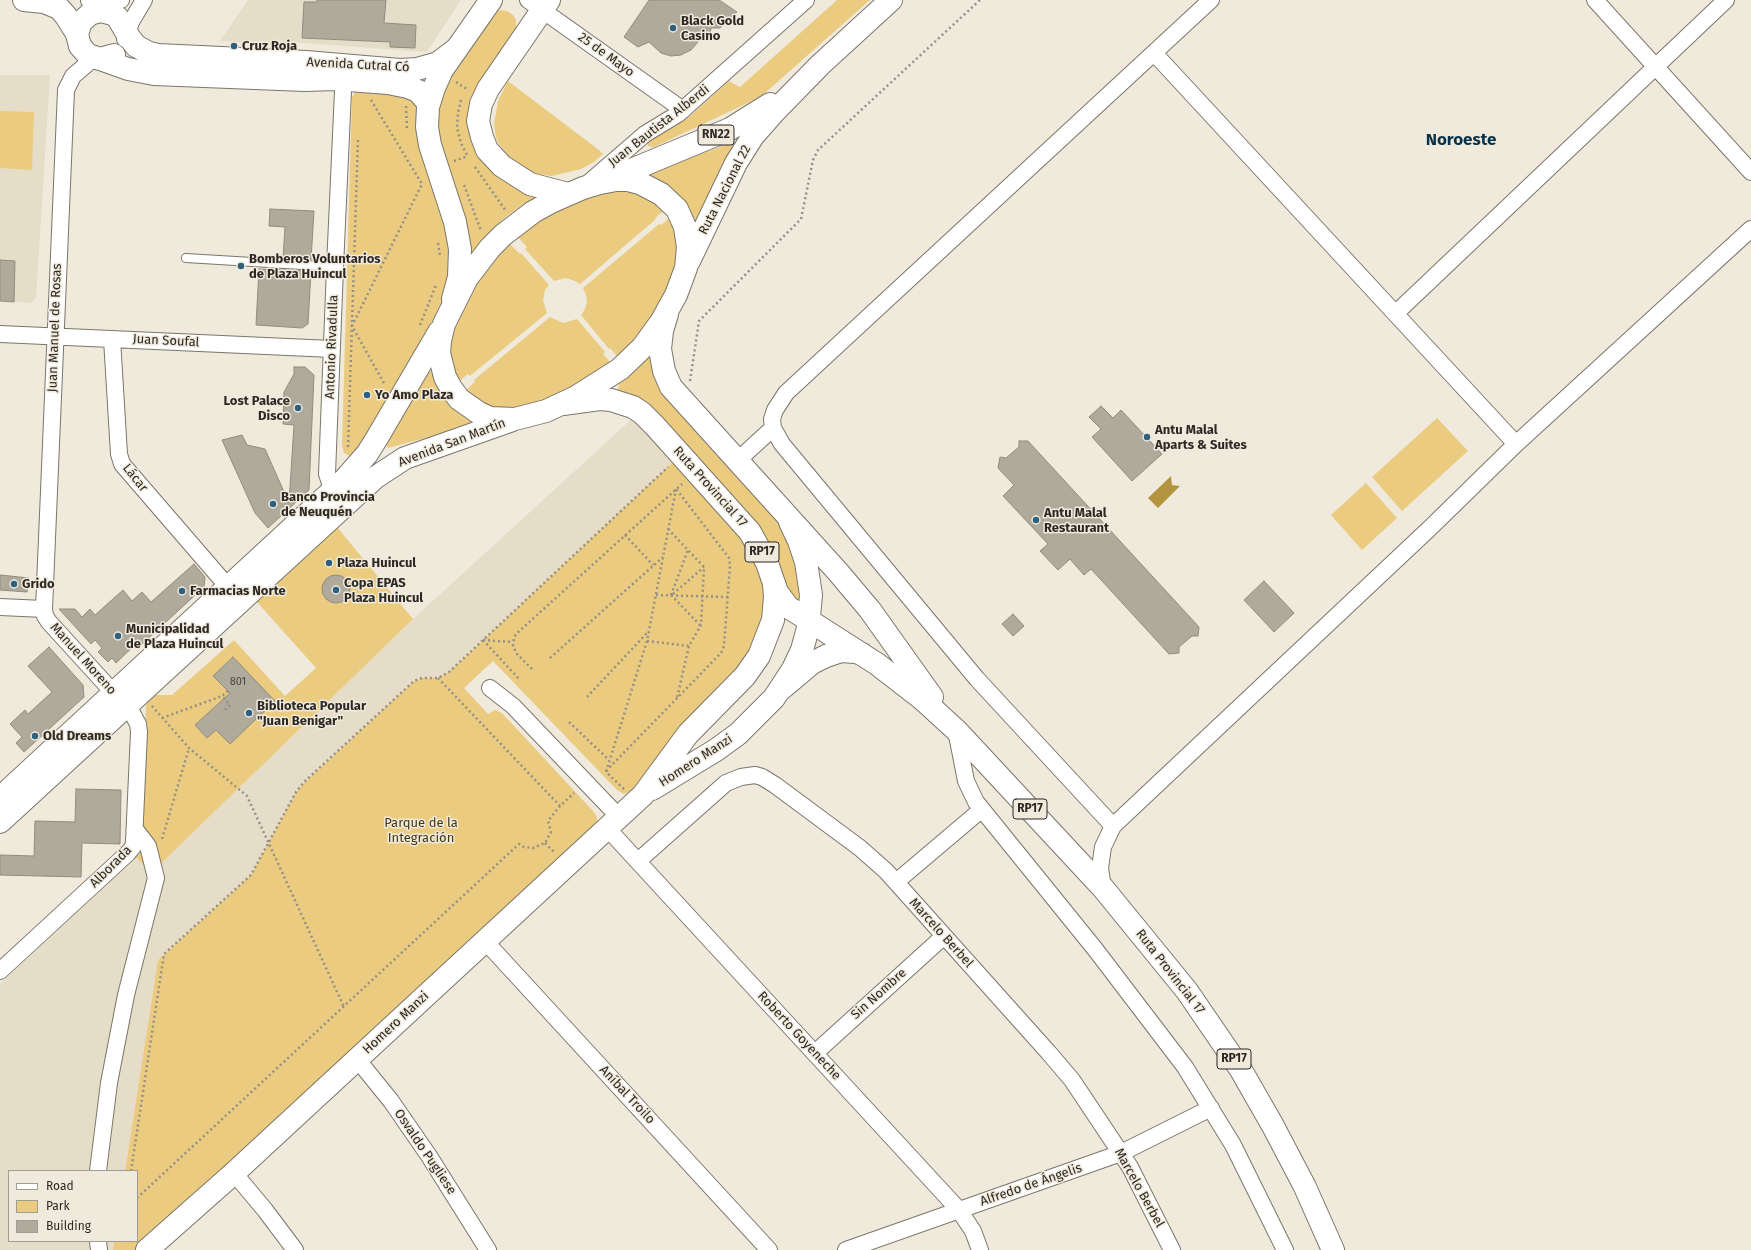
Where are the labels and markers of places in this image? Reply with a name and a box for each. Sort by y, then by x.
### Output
place label: Black Gold Casino [681,13,744,44]
marker: Black Gold Casino [668,23,678,33]
place label: Cruz Roja [242,38,297,54]
marker: Cruz Roja [229,41,239,51]
place label: Bomberos Voluntarios de Plaza Huincul [249,251,381,282]
marker: Bomberos Voluntarios de Plaza Huincul [236,261,246,271]
place label: Yo Amo Plaza [375,387,453,403]
marker: Yo Amo Plaza [362,390,372,400]
place label: Lost Palace Disco [224,393,290,424]
marker: Lost Palace Disco [293,403,303,413]
place label: Antu Malal Aparts & Suites [1155,422,1247,453]
marker: Antu Malal Aparts & Suites [1142,432,1152,442]
place label: Banco Provincia de Neuquén [281,489,375,520]
marker: Banco Provincia de Neuquén [268,499,278,509]
place label: Antu Malal Restaurant [1044,505,1109,536]
marker: Antu Malal Restaurant [1031,515,1041,525]
place label: Plaza Huincul [337,555,416,571]
marker: Plaza Huincul [324,558,334,568]
place label: Copa EPAS Plaza Huincul [344,575,423,606]
place label: Grido [22,576,55,592]
marker: Grido [9,579,19,589]
place label: Farmacias Norte [190,583,286,599]
marker: Copa EPAS Plaza Huincul [331,585,341,595]
marker: Farmacias Norte [177,586,187,596]
place label: Municipalidad de Plaza Huincul [126,621,223,652]
marker: Municipalidad de Plaza Huincul [113,631,123,641]
place label: Biblioteca Popular "Juan Benigar" [257,698,366,729]
marker: Biblioteca Popular "Juan Benigar" [244,708,254,718]
place label: Old Dreams [43,728,111,744]
marker: Old Dreams [30,731,40,741]

